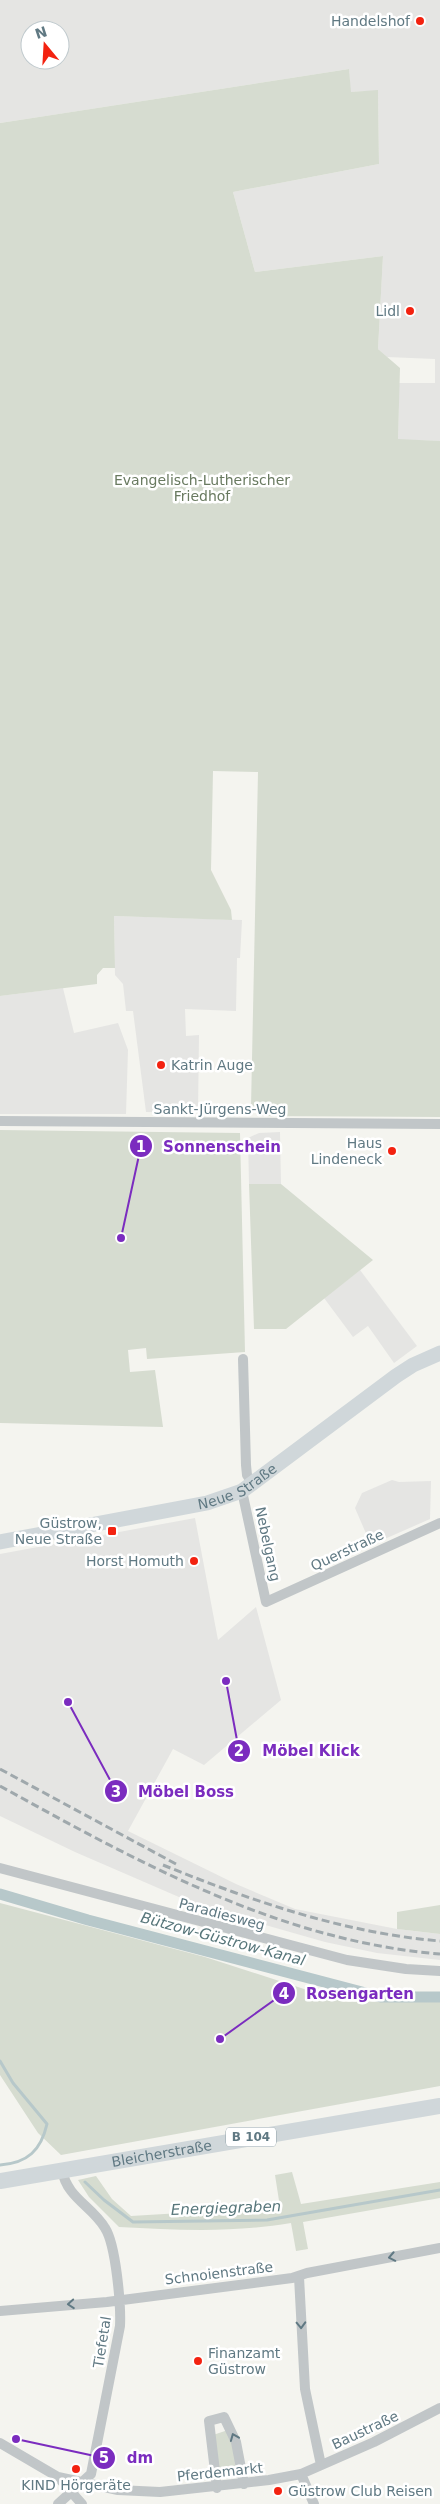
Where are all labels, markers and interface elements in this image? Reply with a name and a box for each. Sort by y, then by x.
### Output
place label: Handelshof [331,13,411,29]
marker: Handelshof [414,15,426,27]
north arrow [20,20,70,70]
text: N [33,23,49,42]
place label: Lidl [376,303,400,319]
marker: Lidl [404,305,416,317]
park label: Evangelisch-Lutherischer Friedhof [114,472,290,504]
place label: Katrin Auge [171,1057,253,1073]
marker: Katrin Auge [155,1059,167,1071]
street label: Sankt-Jürgens-Weg [154,1101,286,1117]
callout: Sonnenschein [128,1131,291,1161]
place label: Haus Lindeneck [311,1135,383,1167]
text: 1 [136,1138,146,1156]
text: Sonnenschein [163,1138,281,1156]
marker: Haus Lindeneck [386,1145,398,1157]
street label: Neue Straße [196,1460,280,1513]
street label: Nebelgang [252,1505,284,1583]
place label: Güstrow, Neue Straße [15,1515,102,1547]
marker: Güstrow, Neue Straße [106,1525,118,1537]
street label: Querstraße [308,1526,386,1574]
place label: Horst Homuth [86,1553,184,1569]
marker: Horst Homuth [188,1555,200,1567]
callout: Möbel Klick [227,1736,369,1766]
text: 2 [234,1742,244,1760]
text: Möbel Klick [262,1742,361,1760]
callout: Möbel Boss [103,1776,244,1806]
text: 3 [111,1783,121,1801]
text: Möbel Boss [138,1783,234,1801]
street label: Paradiesweg [177,1895,267,1933]
water label: Bützow-Güstrow-Kanal [139,1908,308,1970]
callout: Rosengarten [271,1978,424,2008]
text: 4 [279,1985,289,2003]
text: Rosengarten [306,1985,414,2003]
road number: B 104 [226,2128,276,2146]
street label: Bleicherstraße [110,2137,213,2170]
water label: Energiegraben [171,2197,281,2219]
one-way arrow [388,2251,397,2261]
street label: Schnoienstraße [164,2258,274,2288]
one-way arrow [67,2299,75,2310]
street label: Tiefetal [90,2315,114,2370]
one-way arrow [296,2322,306,2329]
place label: Finanzamt Güstrow [208,2345,281,2377]
marker: Finanzamt Güstrow [192,2355,204,2367]
street label: Baustraße [329,2408,401,2452]
one-way arrow [229,2433,240,2442]
callout: dm [92,2443,163,2473]
text: 5 [99,2449,109,2467]
text: dm [127,2449,153,2467]
street label: Pferdemarkt [176,2459,264,2484]
marker: KIND Hörgeräte [70,2463,82,2475]
place label: KIND Hörgeräte [21,2477,131,2493]
place label: Güstrow Club Reisen [288,2483,433,2499]
marker: Güstrow Club Reisen [272,2485,284,2497]

